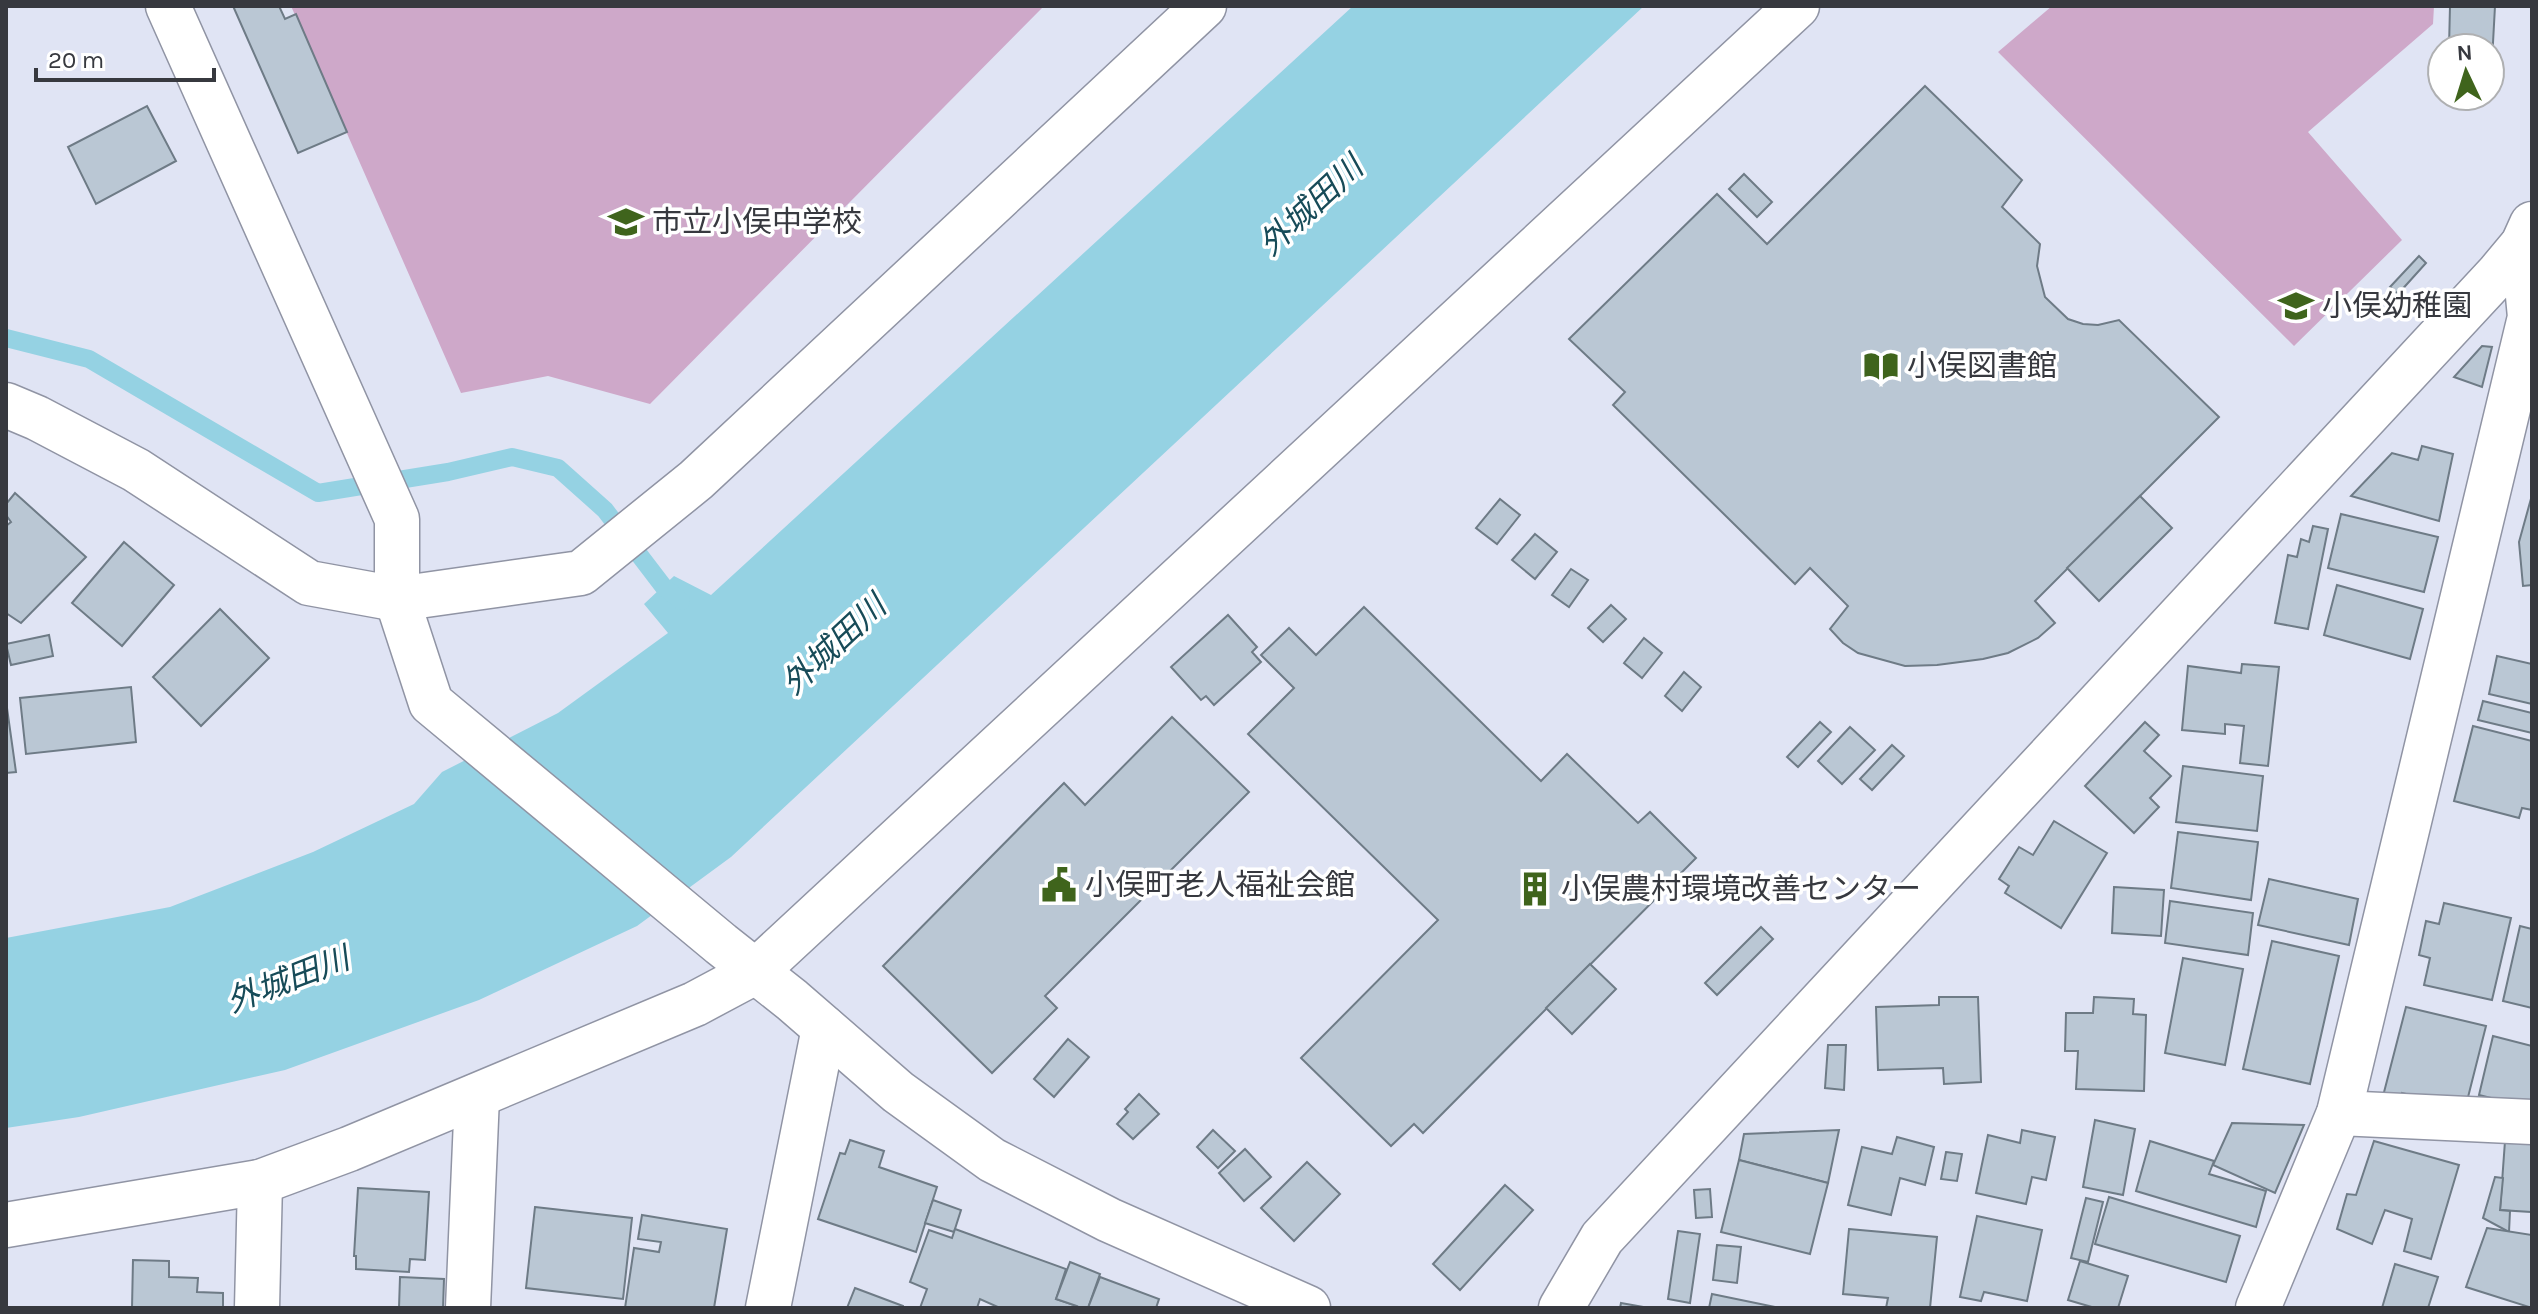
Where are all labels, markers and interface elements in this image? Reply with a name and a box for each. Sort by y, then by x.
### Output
scale bar [36,32,214,82]
north arrow [2426,32,2506,112]
text: N [2456,40,2473,67]
text: 20 m [48,46,104,74]
water label: 外城田川 [1252,147,1373,263]
school or university icon: 市立小俣中学校 [607,203,645,241]
place label: 市立小俣中学校 [652,204,862,240]
school or university icon: 小俣幼稚園 [2277,287,2315,325]
place label: 小俣幼稚園 [2322,288,2472,324]
library icon: 小俣図書館 [1862,347,1900,385]
place label: 小俣図書館 [1907,348,2057,384]
water label: 外城田川 [775,586,896,702]
public building icon: 小俣町老人福祉会館 [1040,866,1078,904]
place label: 小俣町老人福祉会館 [1085,867,1355,903]
building icon: 小俣農村環境改善センター [1516,870,1554,908]
place label: 小俣農村環境改善センター [1561,871,1921,907]
water label: 外城田川 [222,939,357,1020]

